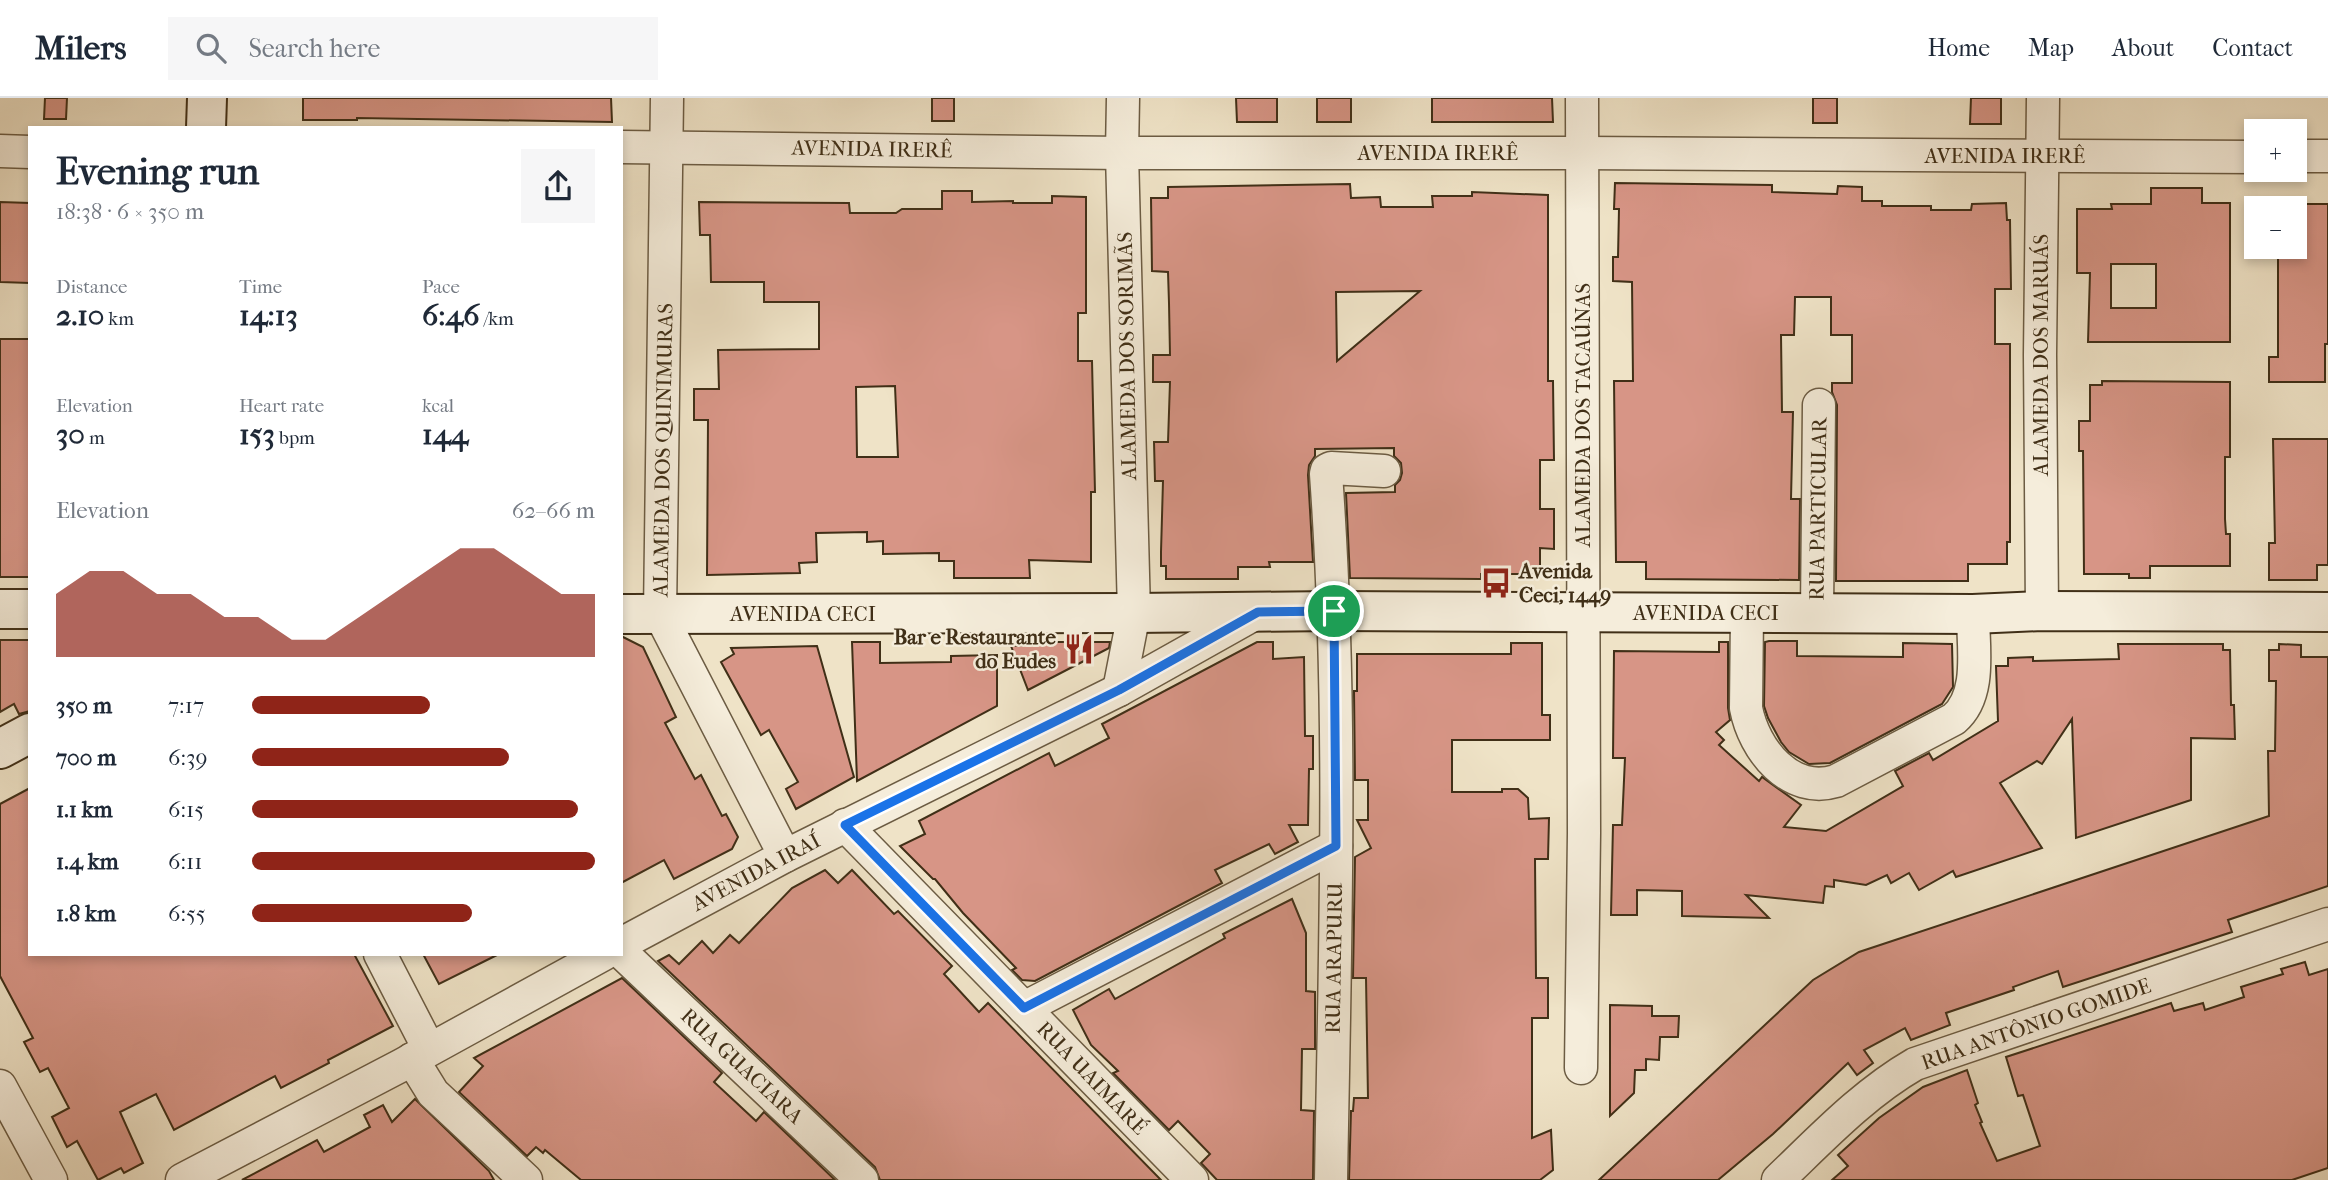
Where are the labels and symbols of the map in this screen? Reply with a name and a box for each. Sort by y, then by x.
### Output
street label: AVENIDA IRERÊ [790,136,953,162]
street label: AVENIDA IRERÊ [1357,141,1519,165]
street label: AVENIDA IRERÊ [1924,144,2086,168]
street label: ALAMEDA DOS SORIMÃS [1113,232,1141,481]
street label: ALAMEDA DOS MARUÁS [2029,234,2053,477]
street label: ALAMEDA DOS TACAÚNAS [1571,283,1595,548]
street label: ALAMEDA DOS QUINIMURAS [648,303,678,598]
street label: RUA PARTICULAR [1804,416,1832,601]
place label: Avenida Ceci, 1449 [1517,559,1611,608]
bus stop icon: Avenida Ceci, 1449 [1479,566,1513,600]
pin [1304,581,1364,641]
street label: AVENIDA CECI [1632,601,1779,625]
street label: AVENIDA CECI [729,602,876,626]
place label: Bar e Restaurante do Eudes [894,625,1057,673]
restaurant icon: Bar e Restaurante do Eudes [1062,632,1096,666]
street label: AVENIDA IRAÍ [687,828,825,916]
street label: RUA ARAPURU [1321,882,1347,1034]
street label: RUA ANTÔNIO GOMIDE [1918,972,2154,1075]
street label: RUA GUACIARA [676,1003,808,1129]
street label: RUA UAIMARÉ [1032,1016,1152,1140]

